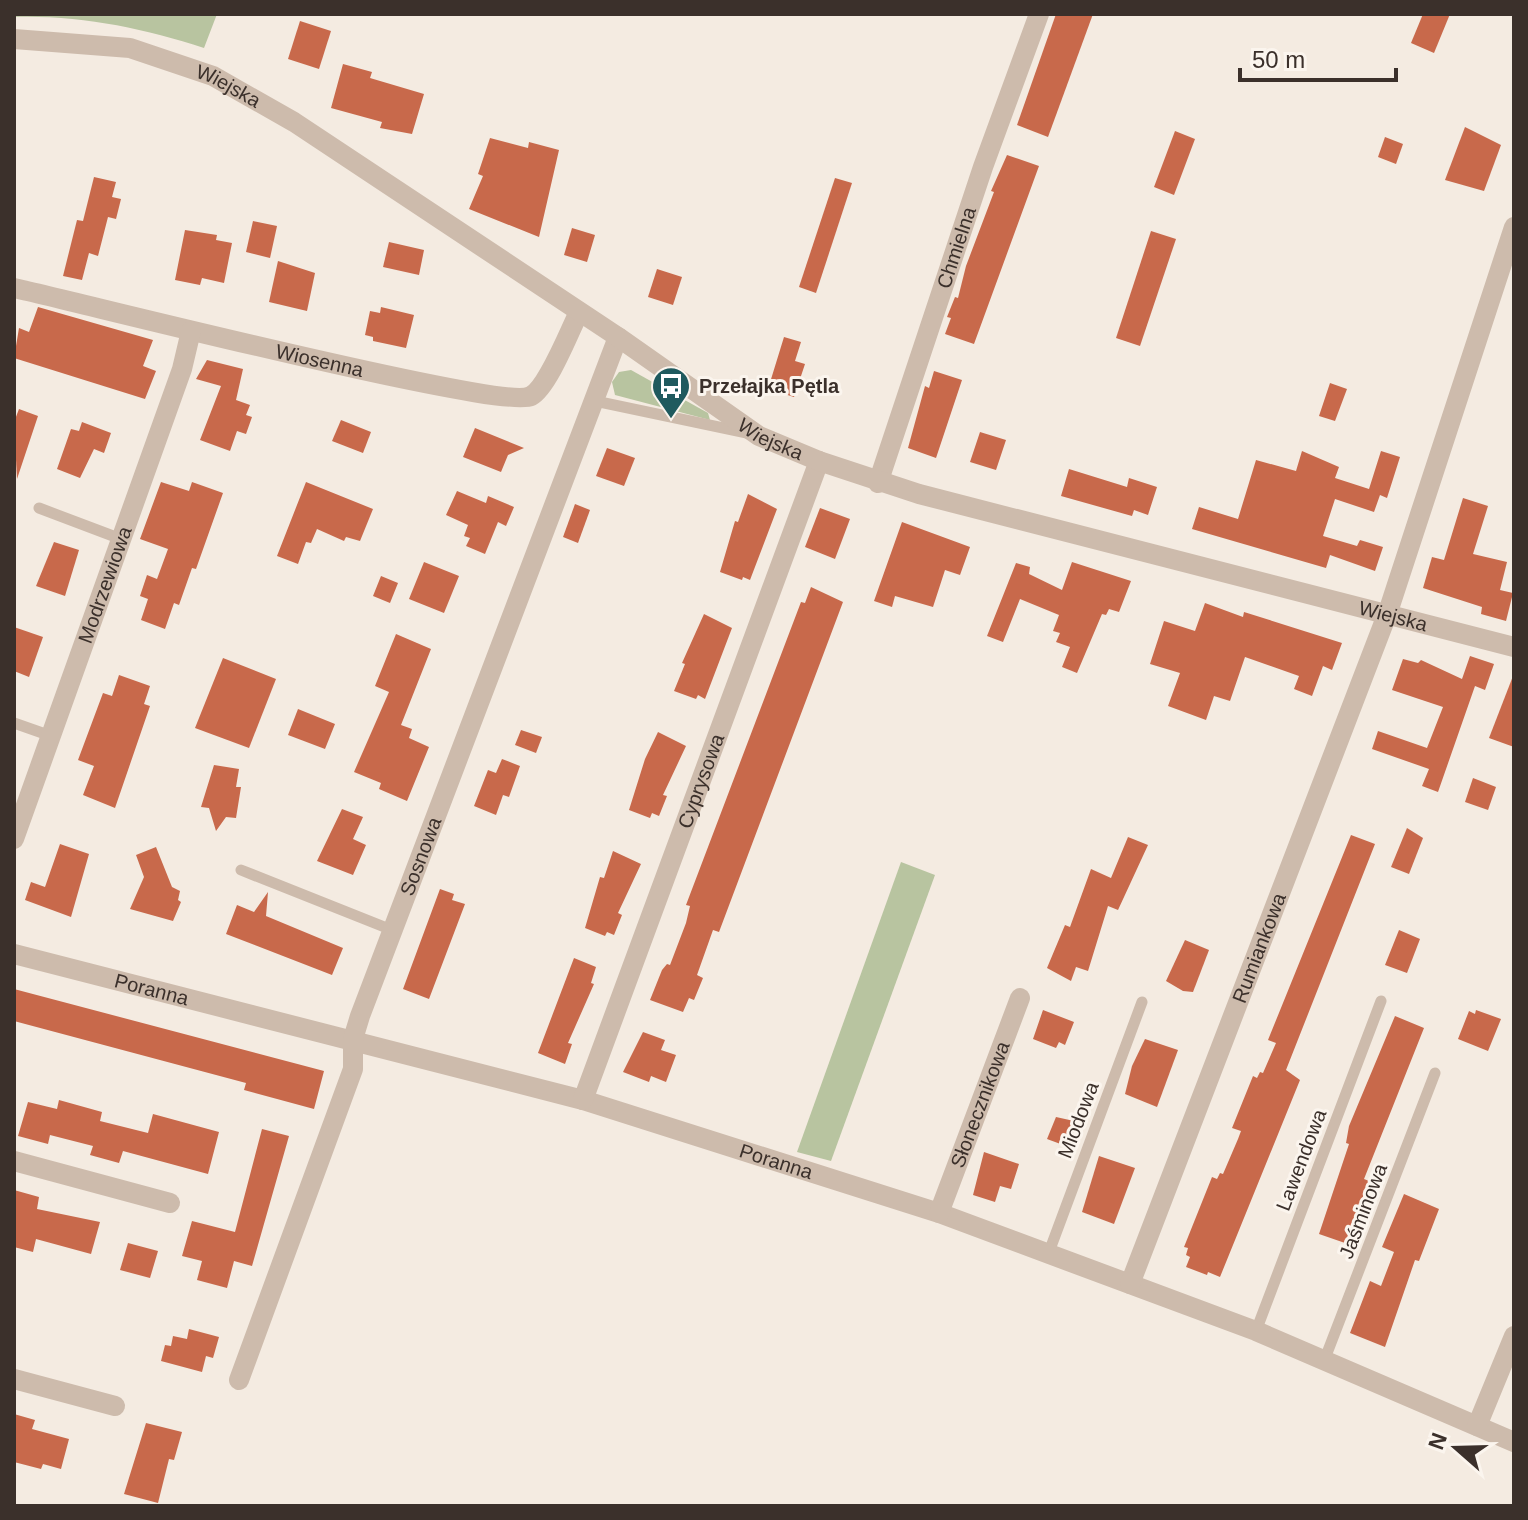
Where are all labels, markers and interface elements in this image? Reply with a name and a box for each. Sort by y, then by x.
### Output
scale bar [1240,32,1396,82]
text: 50 m [1252,46,1305,73]
street label: Wiejska [193,60,265,112]
street label: Chmielna [932,203,980,291]
street label: Wiosenna [274,340,366,381]
bus stop icon: Przełajka Pętla [650,365,692,420]
place label: Przełajka Pętla [699,375,840,397]
street label: Wiejska [734,414,807,464]
street label: Modrzewiowa [74,523,136,646]
street label: Wiejska [1356,597,1431,635]
street label: Cyprysowa [673,730,729,831]
street label: Sosnowa [396,813,446,899]
street label: Rumiankowa [1228,889,1290,1006]
street label: Poranna [112,969,192,1010]
street label: Słonecznikowa [946,1037,1014,1171]
street label: Miodowa [1053,1078,1103,1161]
street label: Lawendowa [1272,1105,1331,1214]
street label: Poranna [737,1139,816,1183]
street label: Jaśminowa [1335,1160,1392,1262]
north arrow [1416,1408,1496,1488]
text: N [1423,1430,1452,1453]

